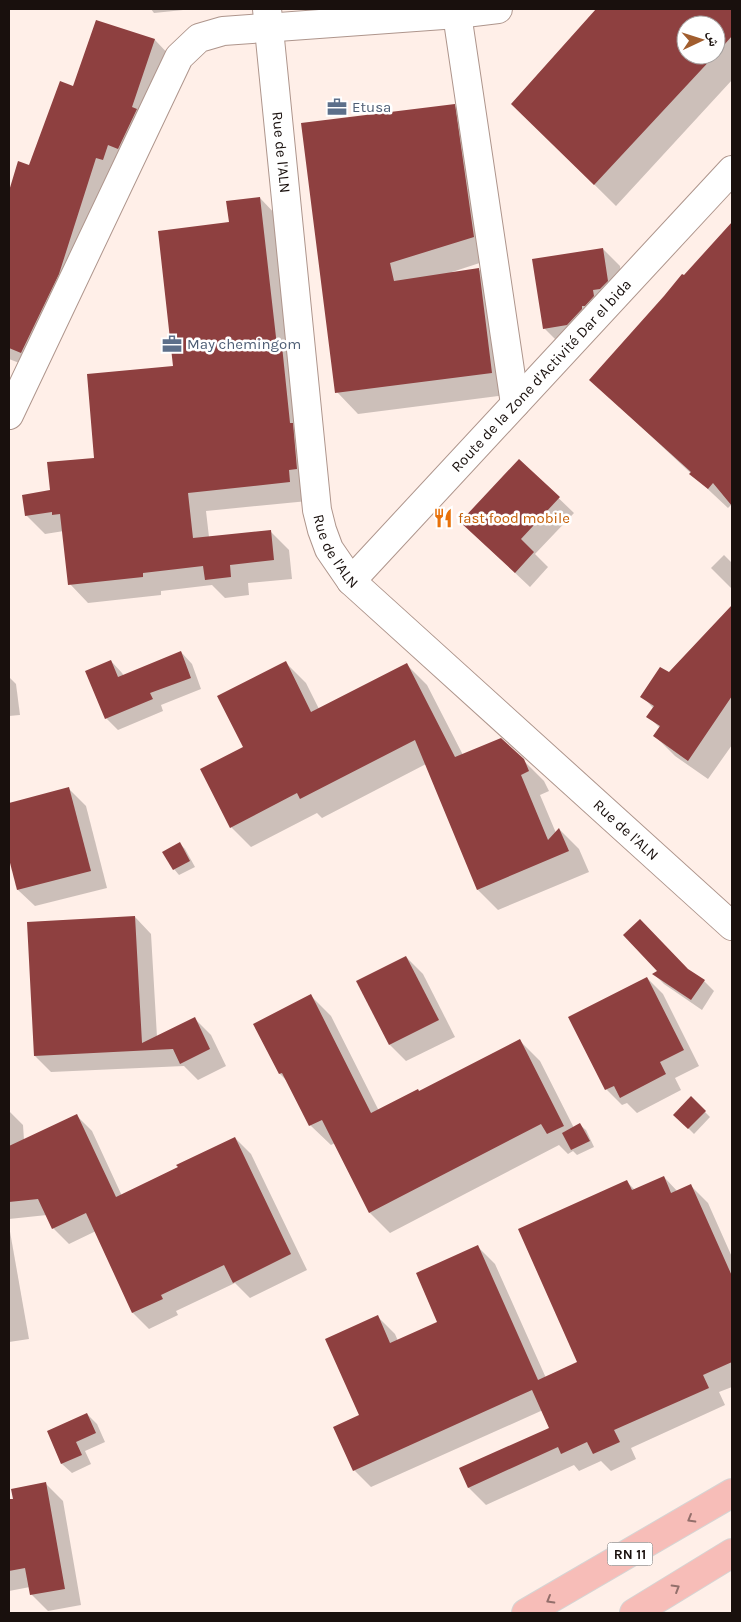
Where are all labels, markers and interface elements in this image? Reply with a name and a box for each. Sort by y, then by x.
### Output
north arrow [676,15,726,65]
text: ش [704,31,722,47]
office icon: Etusa [326,96,348,118]
place label: Etusa [352,98,391,116]
street label: Rue de l'ALN [268,111,294,194]
street label: Route de la Zone d'Activité Dar el bida [448,275,635,476]
office icon: May chemingom [161,333,183,355]
place label: May chemingom [187,335,301,353]
restaurant icon: fast food mobile [432,507,454,529]
place label: fast food mobile [458,509,570,527]
street label: Rue de l'ALN [309,512,362,592]
street label: Rue de l'ALN [589,796,662,864]
one-way arrow [687,1512,696,1522]
road number: RN 11 [608,1542,652,1566]
one-way arrow [671,1585,680,1594]
one-way arrow [547,1594,556,1604]

